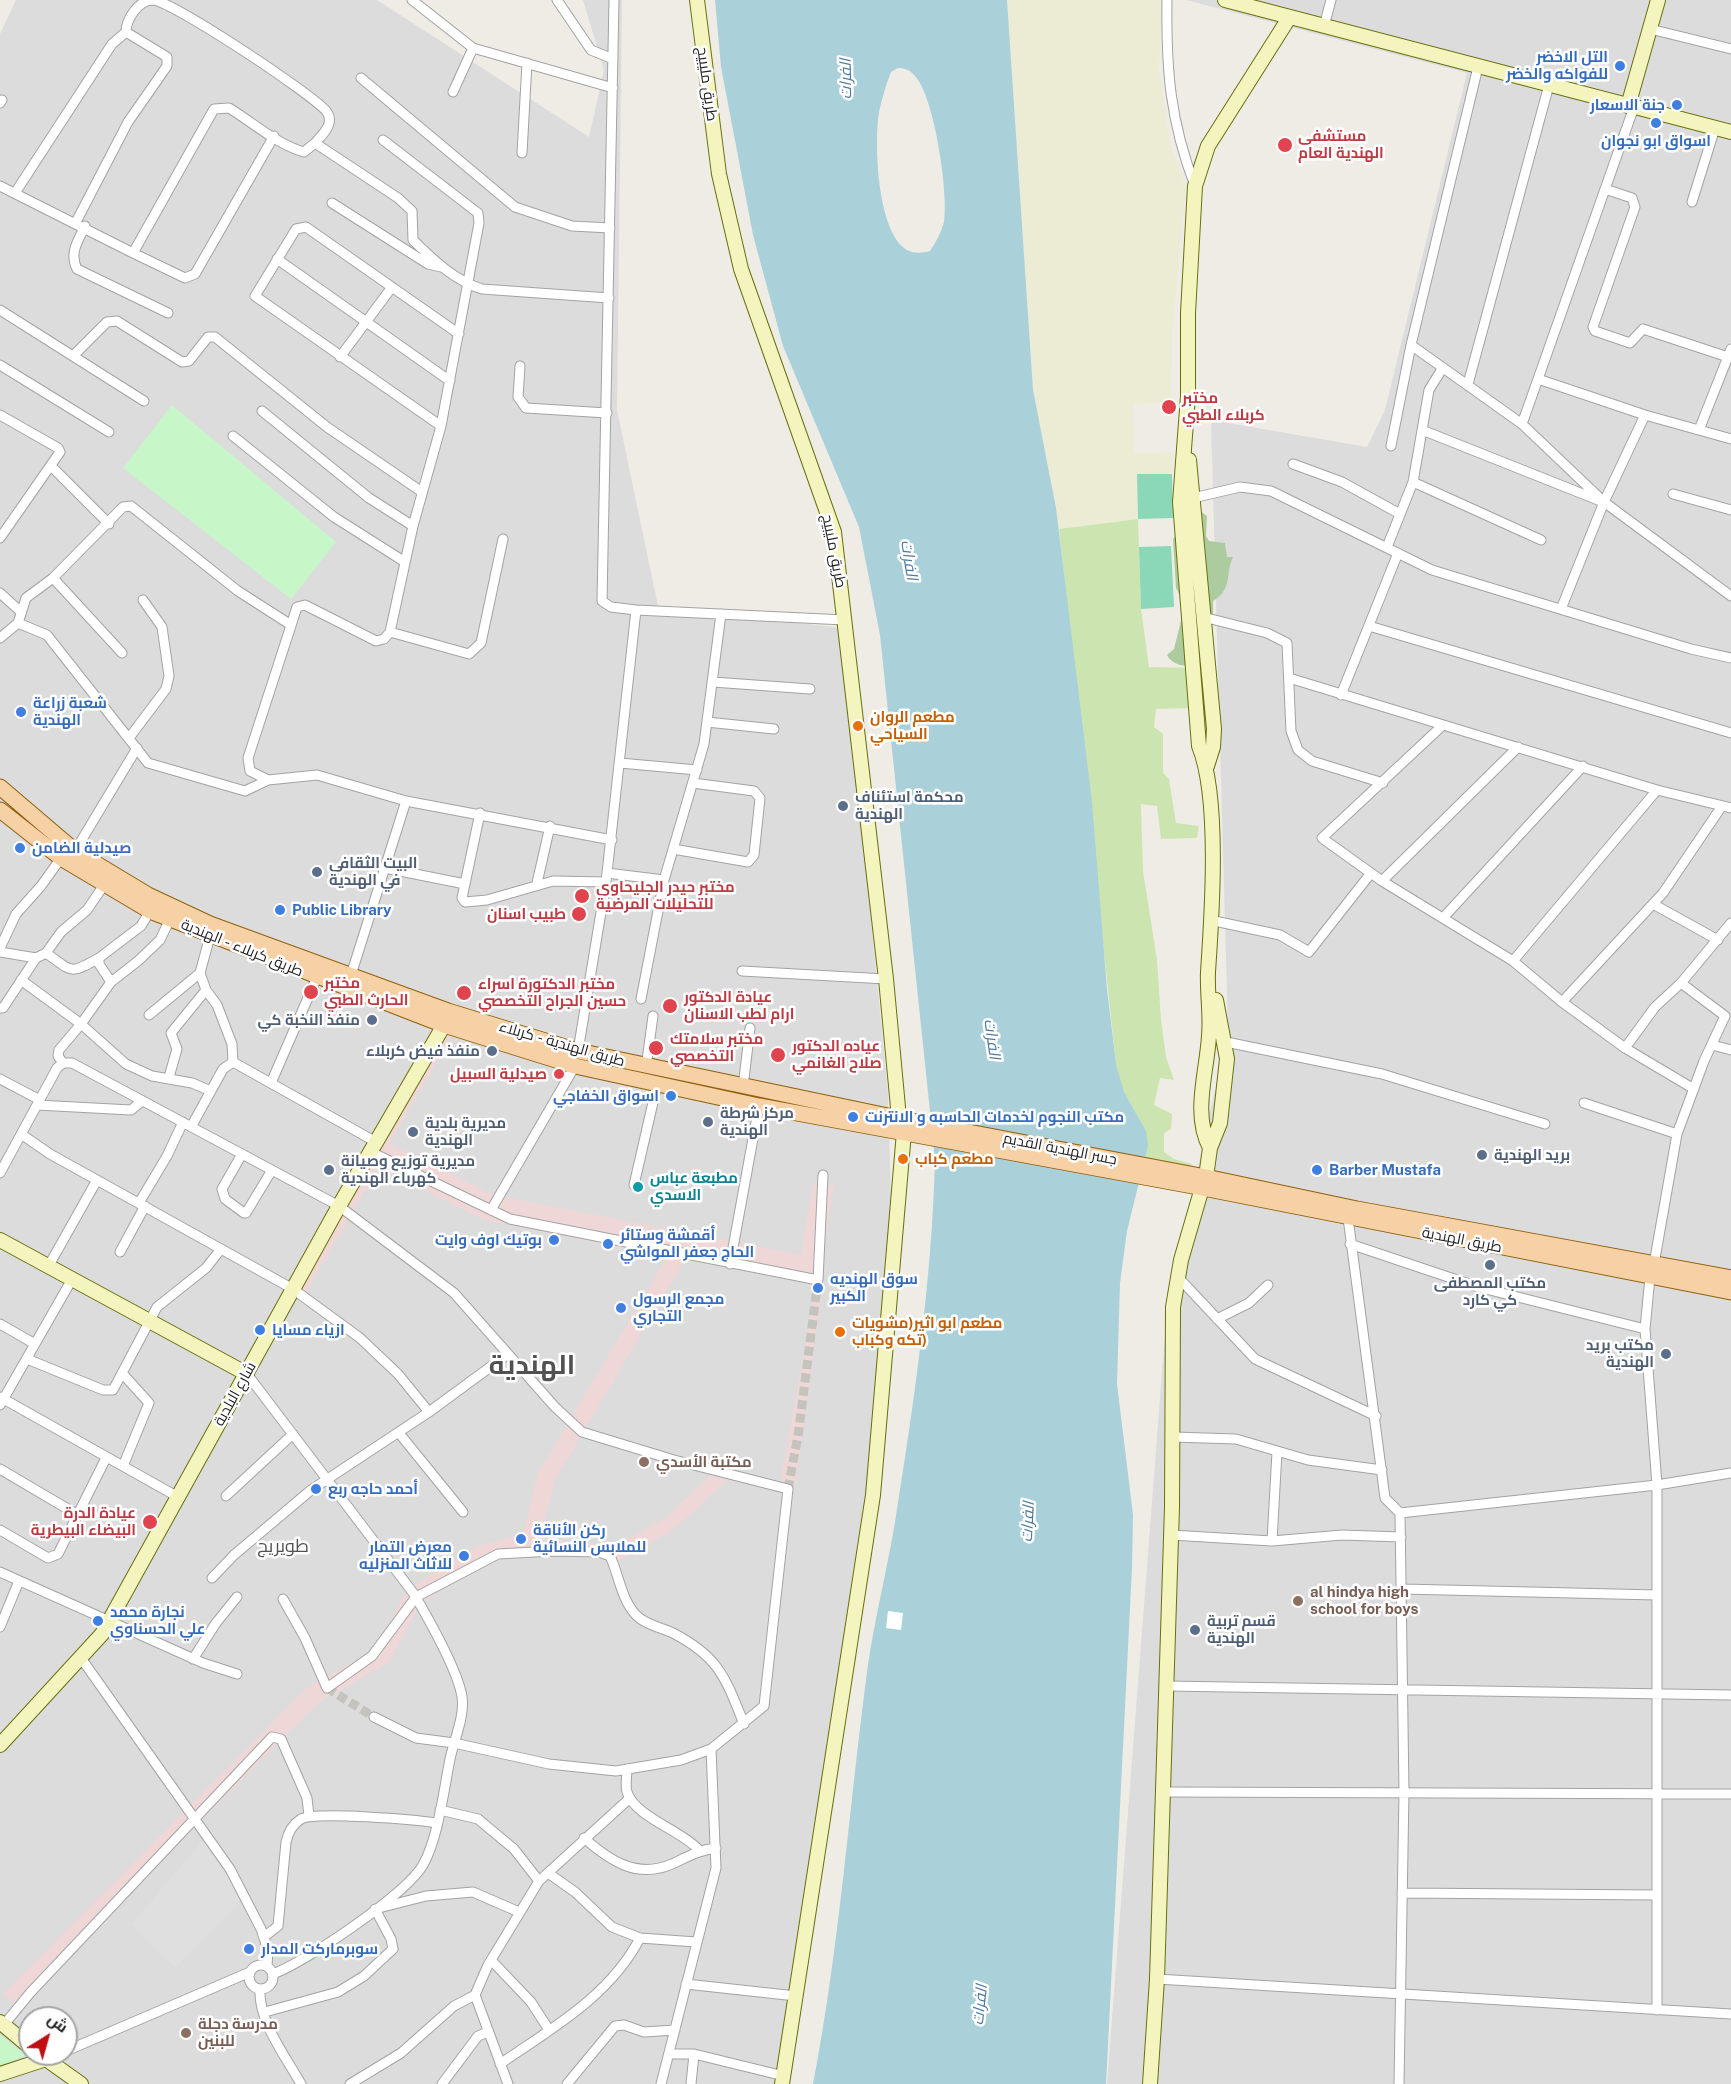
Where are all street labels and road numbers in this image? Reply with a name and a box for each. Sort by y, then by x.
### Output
street label: طريق مليبيج [693,46,721,122]
street label: طريق مليبيج [818,513,850,589]
street label: طريق كربلاء - الهندية [178,915,306,981]
street label: طريق الهندية - كربلاء [497,1017,627,1071]
street label: جسر الهندية القديم [1002,1129,1118,1169]
street label: طريق الهندية [1420,1223,1504,1257]
street label: شارع البلدية [210,1359,260,1429]

